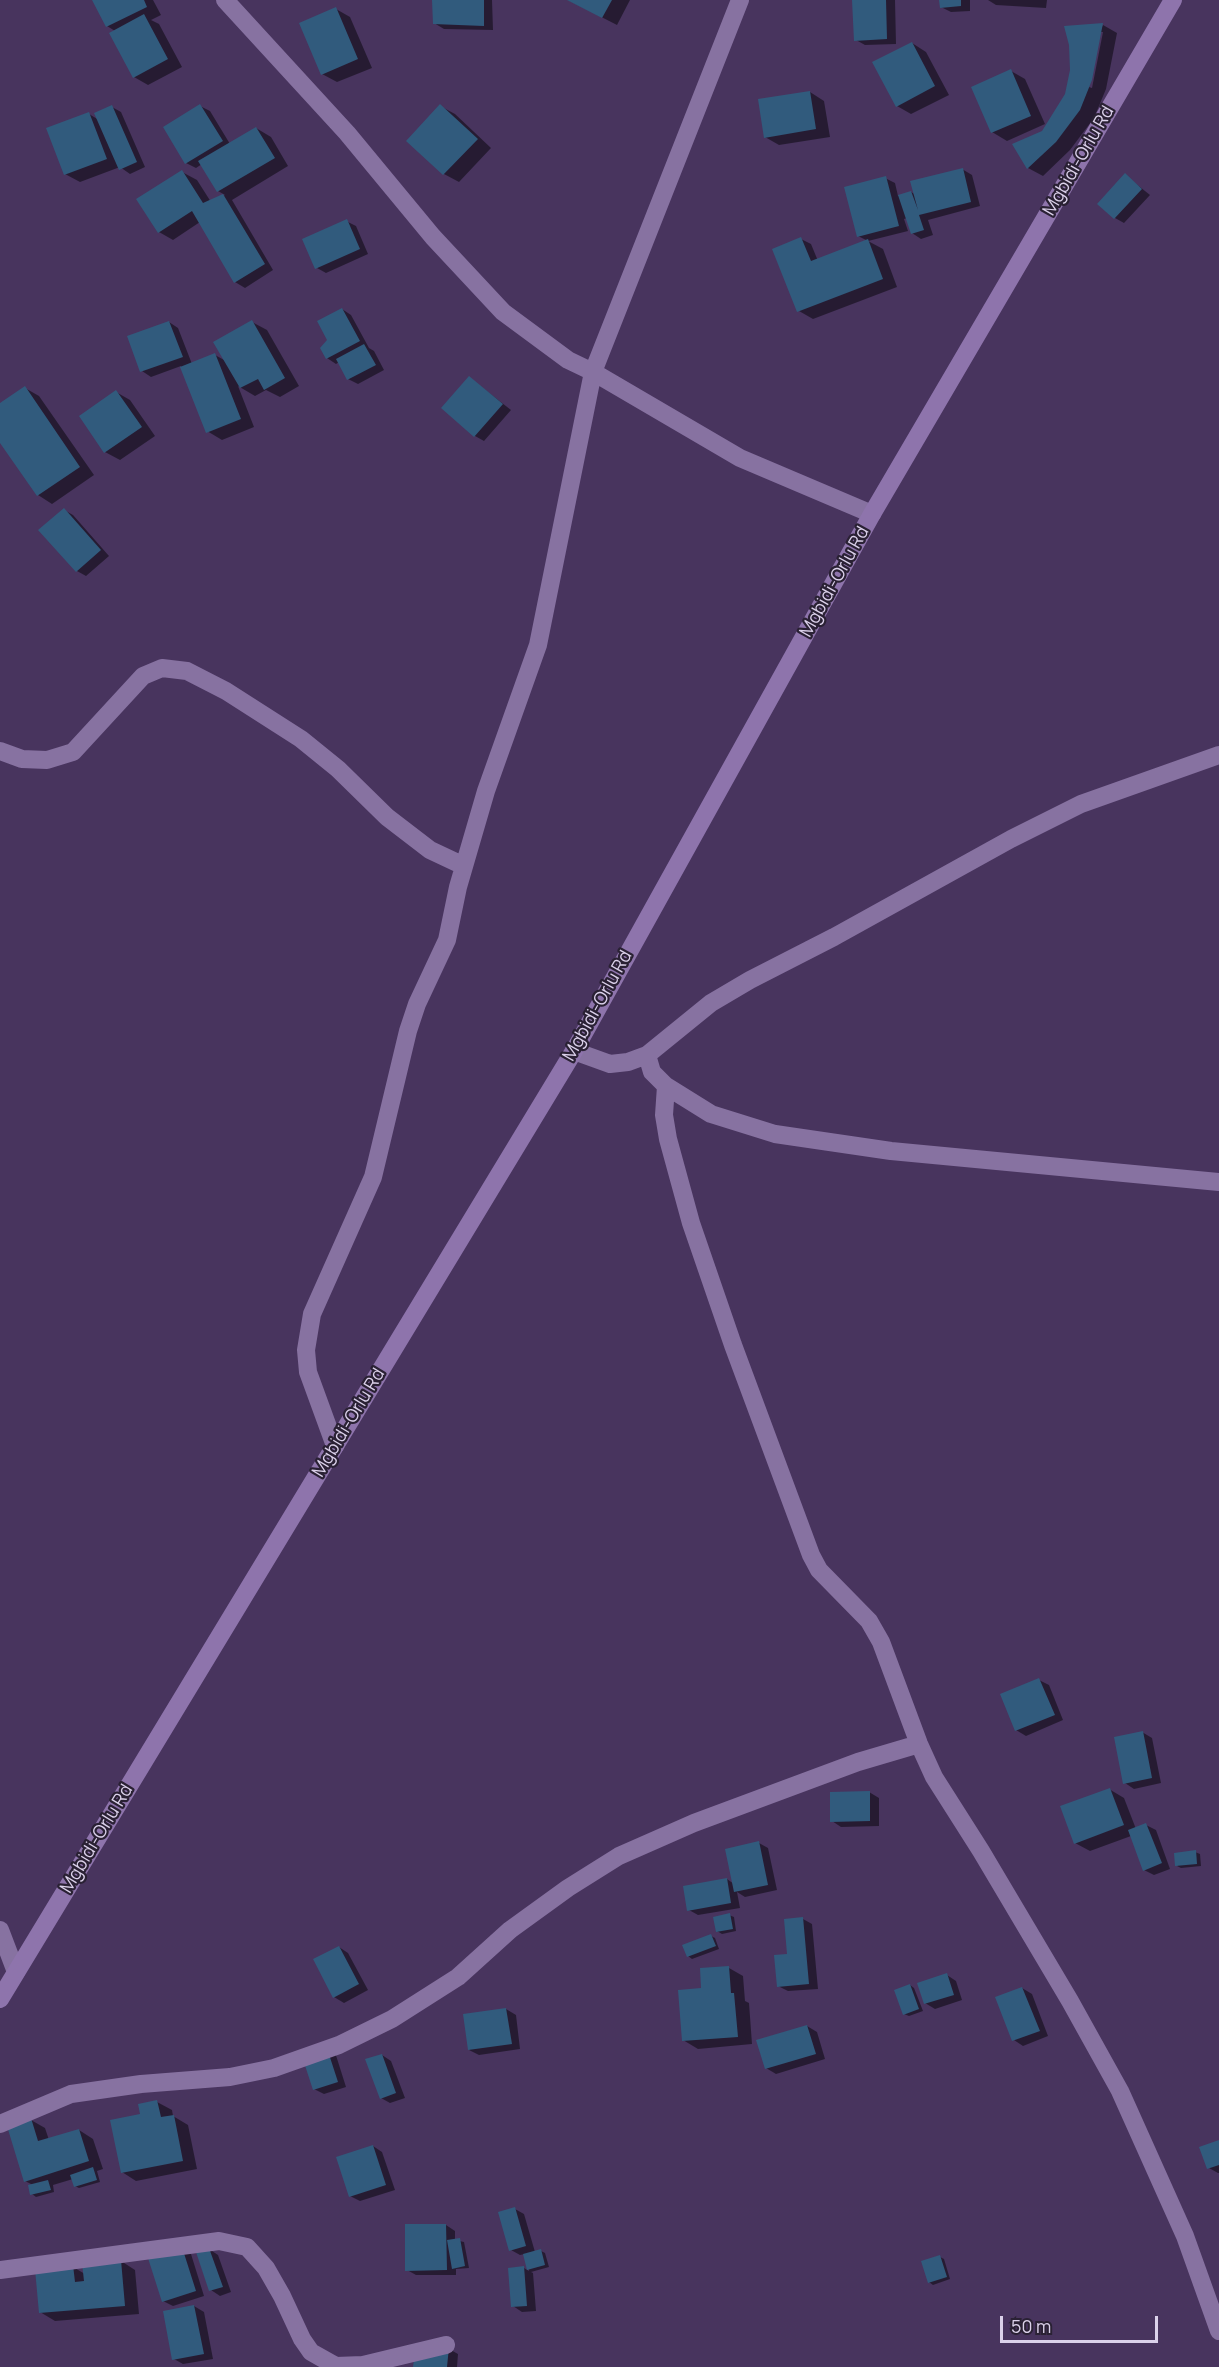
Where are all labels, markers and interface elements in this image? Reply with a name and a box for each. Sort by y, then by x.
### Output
street label: Mgbidi-Orlu Rd [1039,102,1119,220]
street label: Mgbidi-Orlu Rd [796,523,874,641]
street label: Mgbidi-Orlu Rd [559,947,637,1065]
street label: Mgbidi-Orlu Rd [308,1365,390,1481]
street label: Mgbidi-Orlu Rd [56,1781,138,1897]
scale bar [1003,2304,1160,2342]
text: 50 m [1011,2314,1051,2338]

